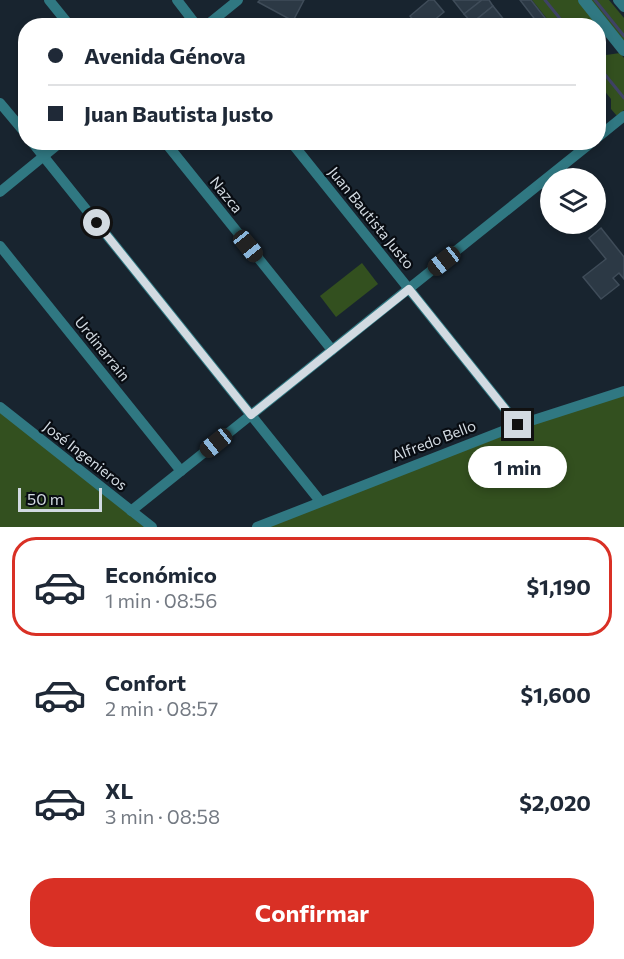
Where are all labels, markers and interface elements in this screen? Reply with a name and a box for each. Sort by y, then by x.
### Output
text: Avenida Génova [84,42,246,69]
text: Juan Bautista Justo [84,100,274,127]
street label: Juan Bautista Justo [325,163,418,272]
map controls [540,168,606,234]
button: layers [540,168,606,234]
street label: Nazca [207,172,247,216]
route start [83,209,110,236]
car [230,226,266,266]
car [424,243,464,279]
street label: Urdinarrain [71,312,134,384]
route end [504,411,531,438]
street label: Alfredo Bello [389,416,478,464]
street label: José Ingenieros [40,417,131,494]
car [196,425,236,461]
callout: 1 min [468,446,568,488]
text: 1 min [494,455,541,479]
scale bar [18,485,102,513]
text: 50 m [27,489,64,508]
icon: car [33,560,87,614]
text: Económico [105,561,217,588]
text: $1,190 [526,573,591,600]
text: 1 min · 08:56 [105,588,217,612]
icon: car [33,668,87,722]
text: Confort [105,669,186,696]
text: $1,600 [520,681,591,708]
text: 2 min · 08:57 [105,696,218,720]
icon: car [33,776,87,830]
text: XL [105,777,133,804]
text: $2,020 [519,789,591,816]
text: 3 min · 08:58 [105,804,220,828]
button: Confirmar [30,878,594,947]

